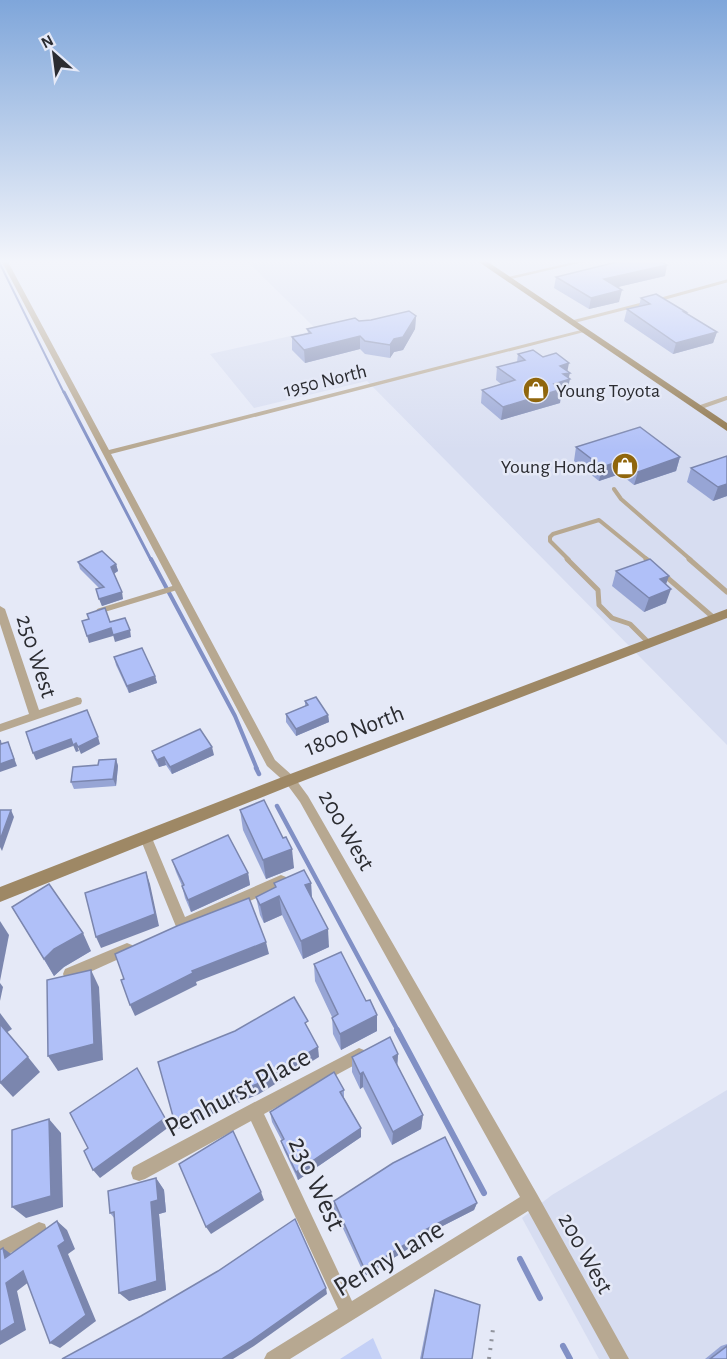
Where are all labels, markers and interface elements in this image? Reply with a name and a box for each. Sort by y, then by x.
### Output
north arrow [24,24,84,84]
text: N [39,32,56,51]
street label: 1950 North [282,361,369,401]
shop icon: Young Toyota [521,375,551,405]
place label: Young Toyota [556,381,660,401]
shop icon: Young Honda [610,451,640,481]
place label: Young Honda [501,457,606,477]
street label: 250 West [11,612,61,701]
street label: 1800 North [301,701,407,761]
street label: 200 West [314,786,379,875]
street label: Penhurst Place [161,1043,315,1143]
street label: 230 West [282,1133,350,1235]
street label: 200 West [553,1209,617,1298]
street label: Penny Lane [329,1215,449,1302]

